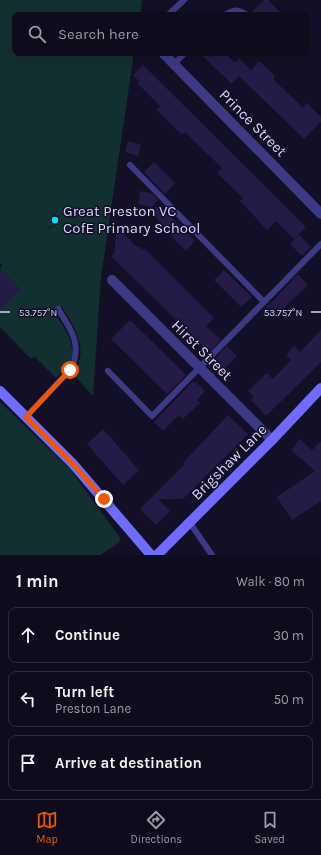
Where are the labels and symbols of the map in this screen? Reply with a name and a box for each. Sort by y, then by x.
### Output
street label: Prince Street [216,86,291,161]
place label: Great Preston VC CofE Primary School [63,202,200,237]
marker: Great Preston VC CofE Primary School [50,215,60,225]
text: 53.757°N [19,307,57,319]
text: 53.757°N [264,307,302,319]
street label: Hirst Street [168,316,236,384]
route start [61,361,79,379]
street label: Brigshaw Lane [188,421,270,503]
route end [95,490,113,508]

